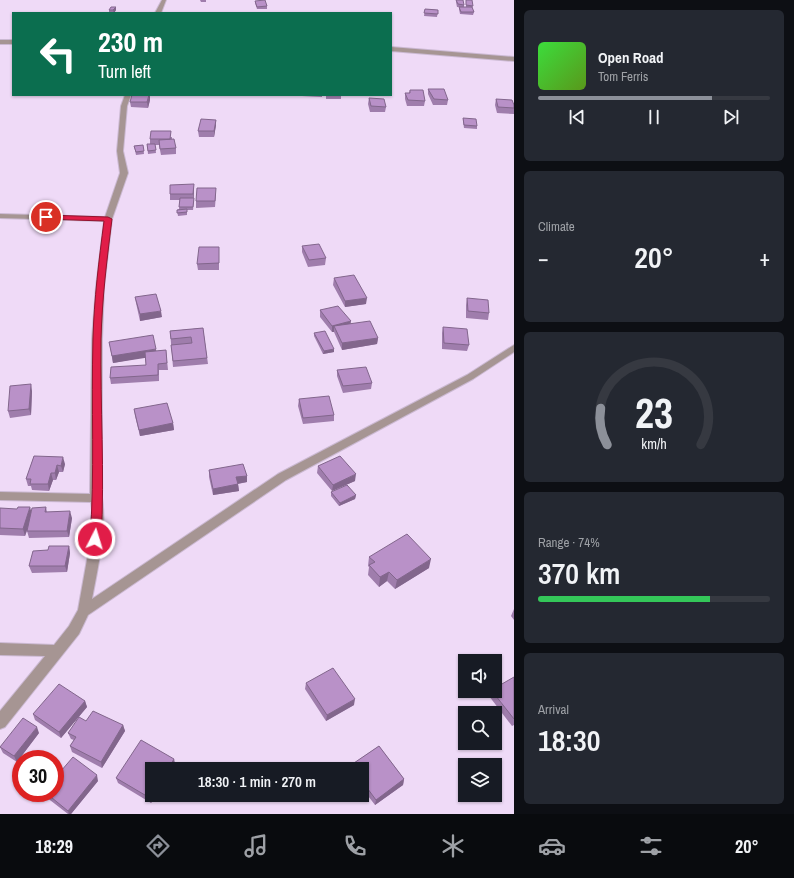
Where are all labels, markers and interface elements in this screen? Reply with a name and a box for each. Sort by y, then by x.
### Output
text: 230 m [98,23,163,61]
icon: left [32,28,84,80]
text: Open Road [598,47,664,68]
text: Turn left [98,59,151,84]
text: Tom Ferris [598,68,648,85]
icon: previous [566,106,588,128]
icon: pause [643,106,665,128]
icon: next [720,106,742,128]
pin [29,200,63,234]
icon: arrive [35,206,57,228]
text: Climate [538,218,575,235]
text: 20° [634,237,674,277]
text: − [538,243,549,273]
text: + [759,243,770,273]
text: 23 [635,385,673,441]
text: km/h [641,434,667,453]
position arrow [74,518,116,560]
text: Range · 74% [538,534,600,551]
text: 370 km [538,553,620,593]
map controls [458,654,502,802]
button: sound [458,654,502,698]
text: Arrival [538,701,569,718]
button: search [458,706,502,750]
text: 18:30 [538,720,600,760]
speed limit sign: 30 [12,750,64,802]
button: layers [458,758,502,802]
text: 18:30 · 1 min · 270 m [198,771,316,792]
icon: directions [144,832,172,860]
icon: music [242,832,270,860]
icon: phone [341,832,369,860]
icon: climate [439,832,467,860]
icon: car [538,832,566,860]
icon: filters [637,832,665,860]
text: 18:29 [35,834,73,859]
text: 20° [735,834,759,859]

